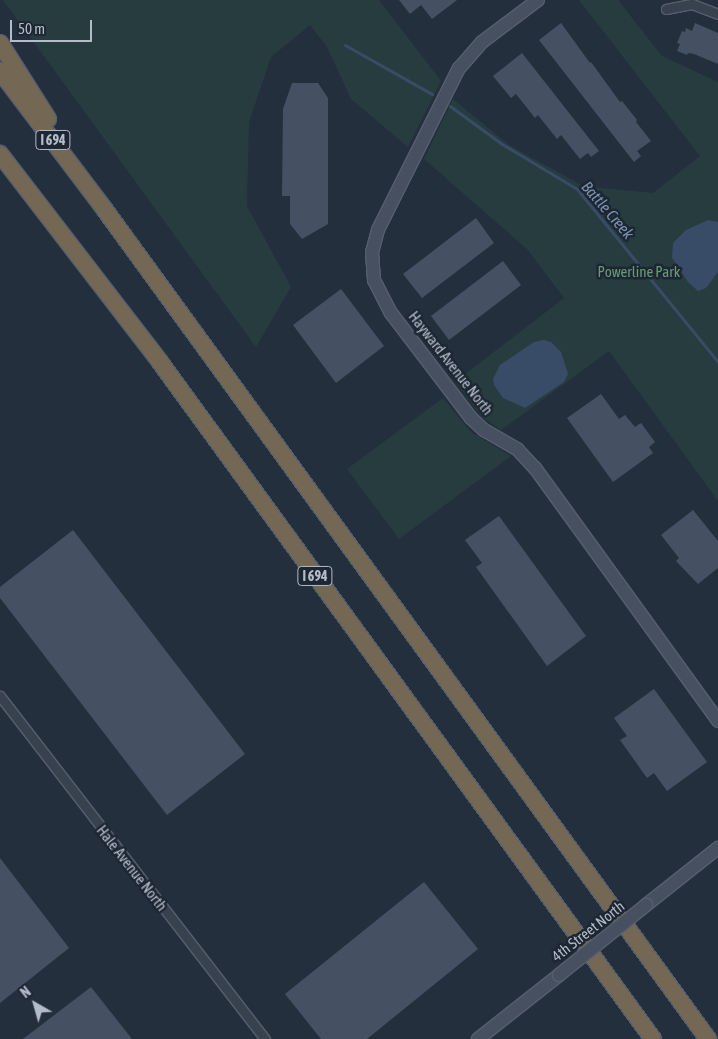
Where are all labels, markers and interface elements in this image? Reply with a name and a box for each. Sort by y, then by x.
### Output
scale bar [12,10,95,42]
text: 50 m [18,20,45,37]
road number: I 694 [34,128,72,152]
water label: Battle Creek [578,177,638,243]
park label: Powerline Park [598,263,680,281]
street label: Hayward Avenue North [405,308,497,418]
road number: I 694 [296,564,334,588]
street label: Hale Avenue North [93,822,171,914]
street label: 4th Street North [548,897,628,965]
north arrow [10,979,60,1029]
text: N [18,983,34,1001]

